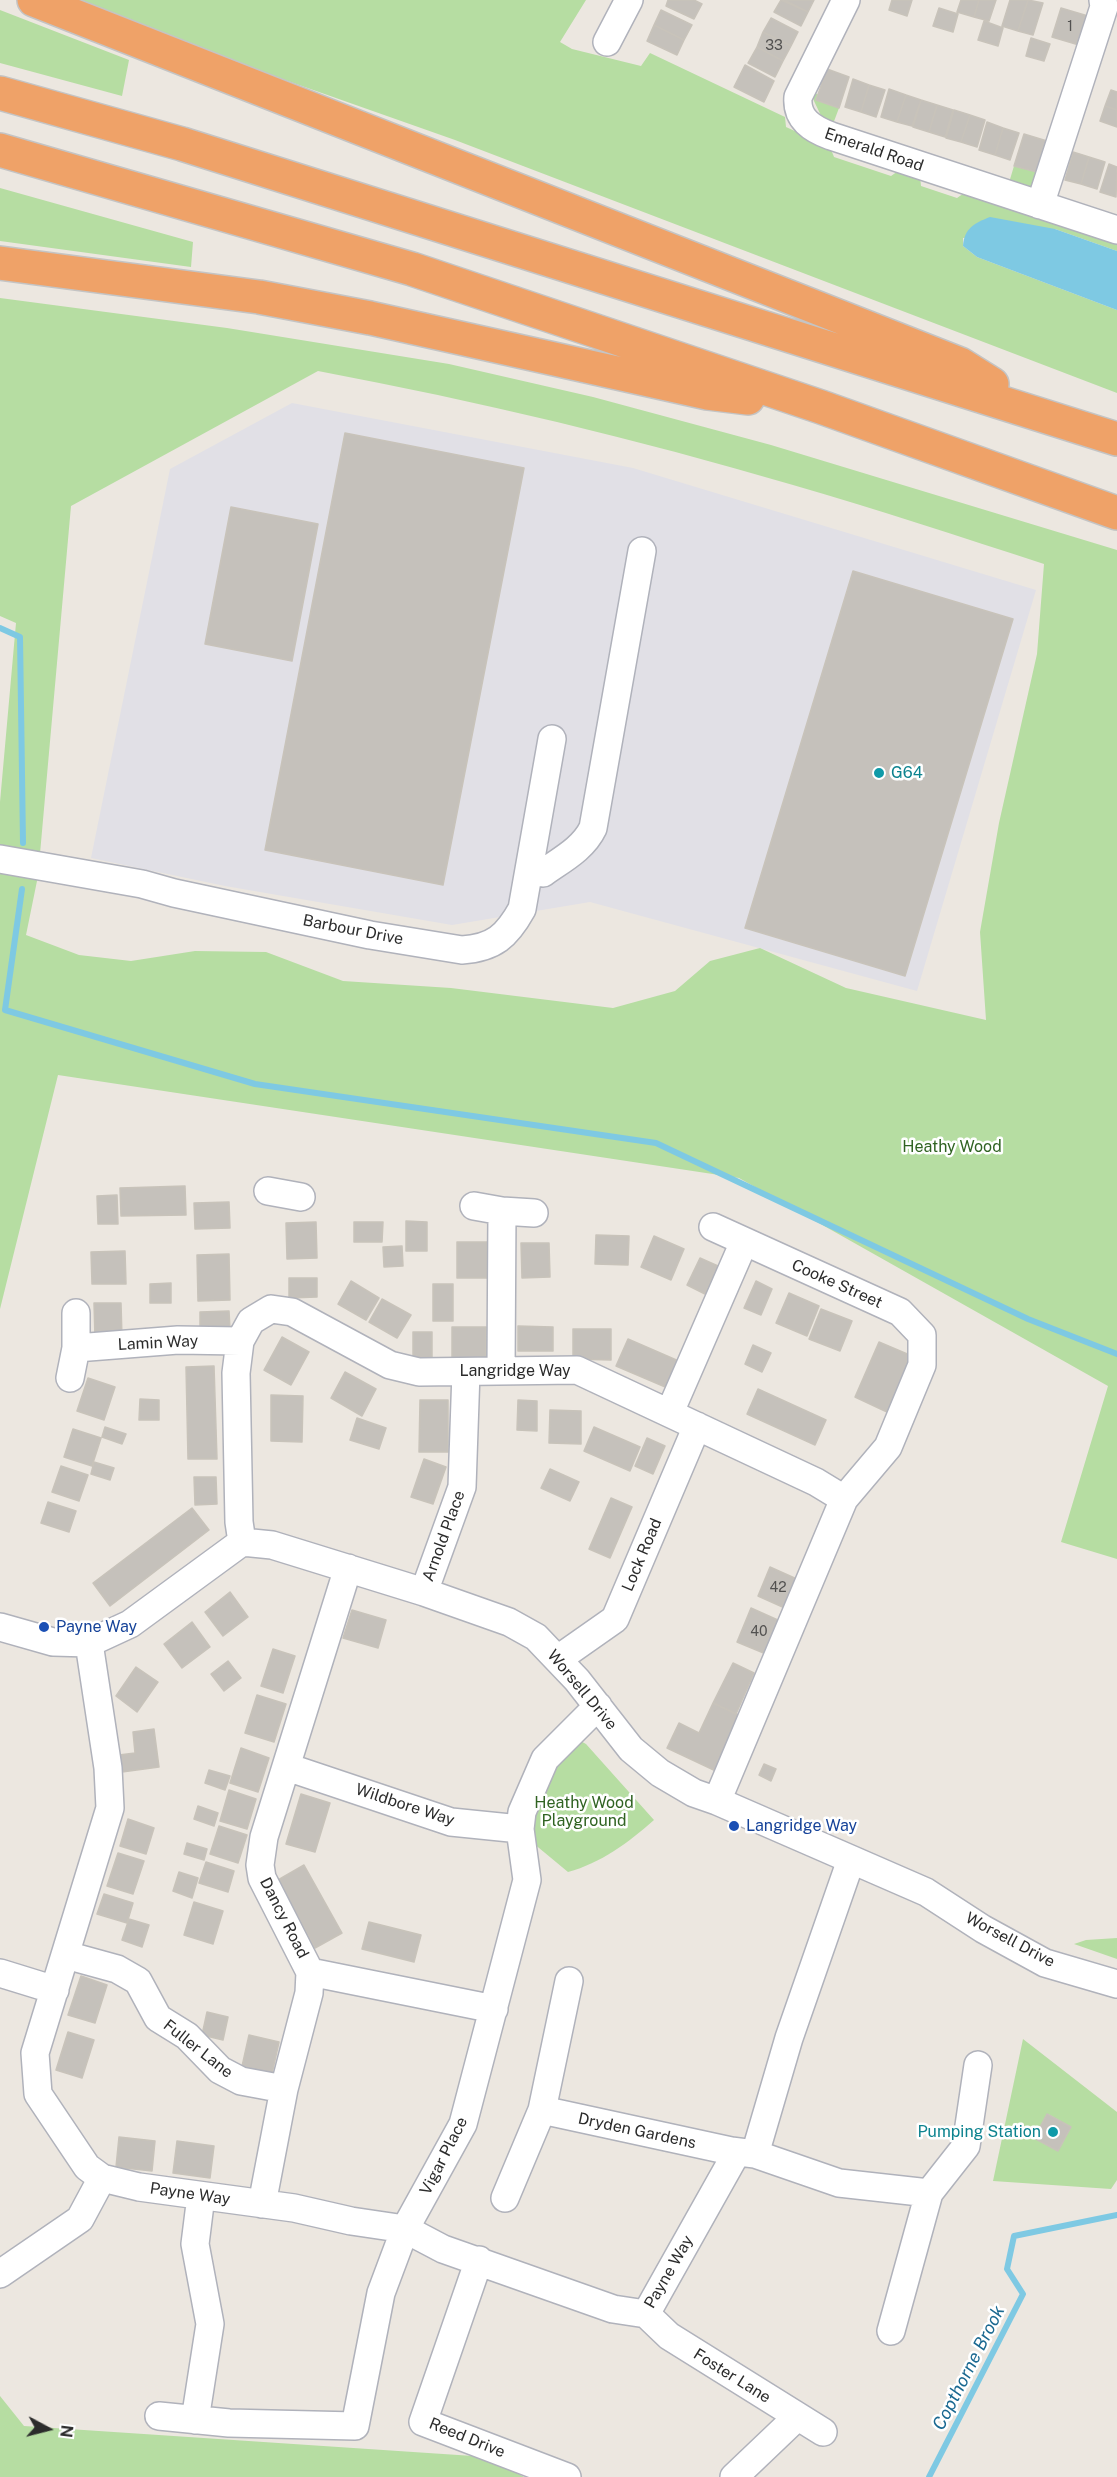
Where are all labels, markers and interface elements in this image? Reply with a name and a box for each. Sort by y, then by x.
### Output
house number: 1 [1067,19,1073,35]
house number: 33 [765,38,783,54]
street label: Emerald Road [822,124,926,176]
place label: G64 [891,763,923,783]
marker: G64 [872,766,886,780]
street label: Barbour Drive [301,911,405,949]
park label: Heathy Wood [902,1137,1002,1157]
street label: Cooke Street [789,1255,885,1313]
street label: Lamin Way [117,1331,199,1355]
street label: Langridge Way [459,1361,571,1381]
street label: Arnold Place [419,1488,469,1584]
street label: Lock Road [618,1516,666,1594]
house number: 42 [769,1580,787,1596]
place label: Payne Way [56,1617,137,1637]
marker: Payne Way [37,1620,51,1634]
house number: 40 [750,1624,768,1640]
street label: Worsell Drive [543,1646,621,1734]
street label: Wildbore Way [353,1780,457,1830]
park label: Heathy Wood Playground [534,1793,634,1831]
place label: Langridge Way [746,1816,857,1836]
marker: Langridge Way [727,1819,741,1833]
street label: Dancy Road [255,1874,313,1962]
street label: Worsell Drive [962,1908,1058,1972]
street label: Fuller Lane [159,2016,237,2082]
street label: Dryden Gardens [576,2109,698,2153]
street label: Vigar Place [416,2114,472,2198]
place label: Pumping Station [917,2122,1041,2142]
marker: Pumping Station [1046,2125,1060,2139]
street label: Payne Way [149,2179,231,2209]
street label: Payne Way [640,2232,698,2312]
water label: Copthorne Brook [928,2302,1010,2434]
street label: Foster Lane [690,2345,774,2407]
north arrow [18,2399,78,2459]
street label: Reed Drive [426,2414,508,2462]
text: N [56,2424,77,2439]

